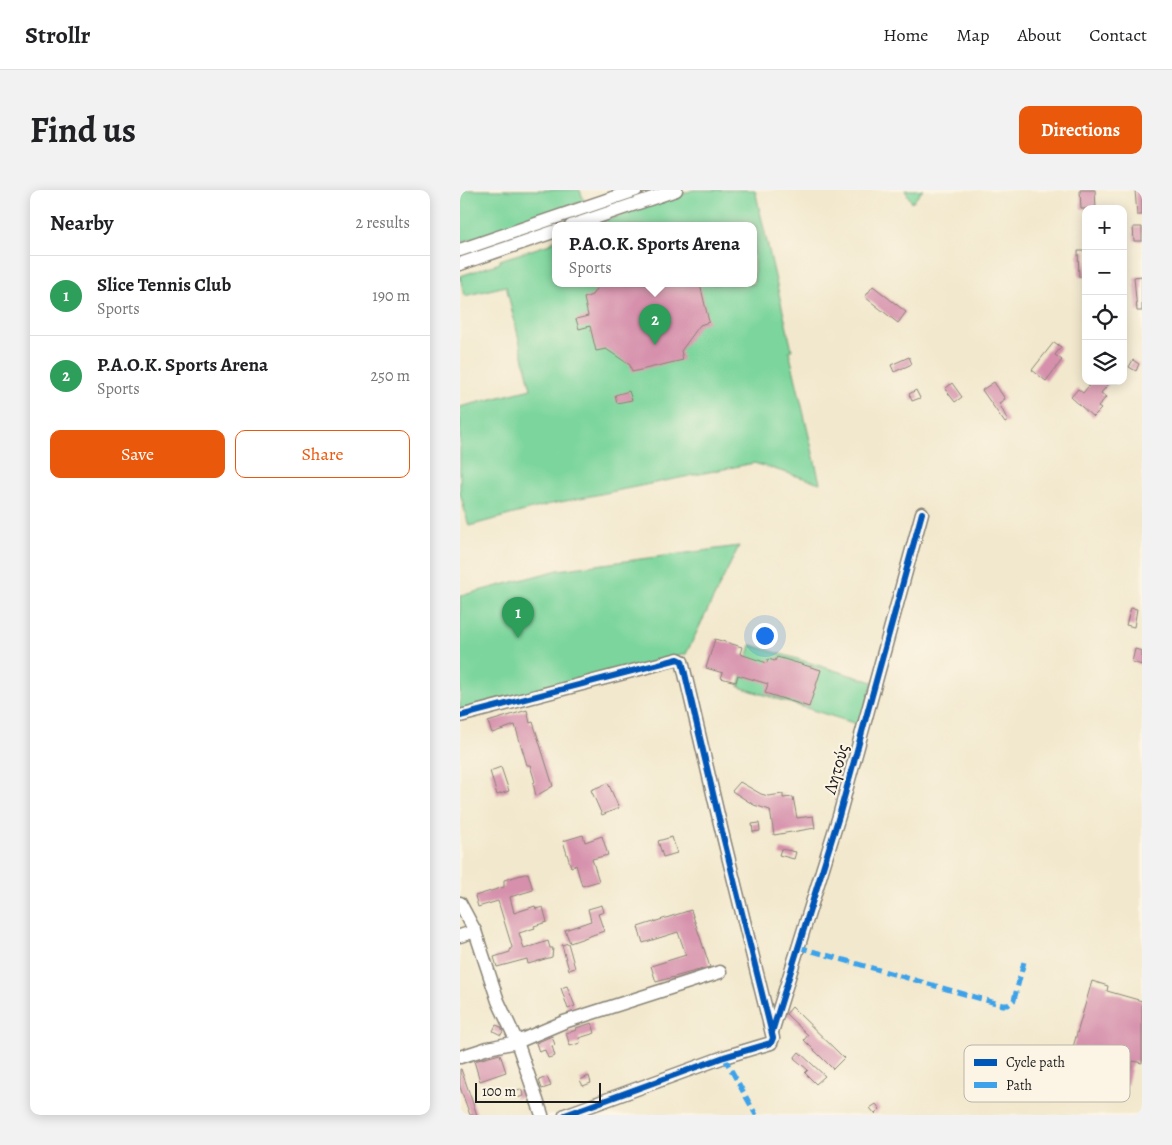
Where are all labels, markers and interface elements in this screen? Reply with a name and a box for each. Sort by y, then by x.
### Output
text: Strollr [25,19,90,51]
text: Home [883,23,928,47]
text: Map [956,23,989,47]
text: About [1017,23,1061,47]
text: Contact [1089,23,1147,47]
text: Find us [30,106,136,154]
button: Directions [1019,106,1142,154]
map controls [1082,205,1127,385]
button: + [1082,205,1127,250]
text: Nearby [50,209,113,237]
text: 2 results [355,212,410,234]
popup [552,222,757,287]
text: P.A.O.K. Sports Arena [569,231,740,257]
button: − [1082,250,1127,295]
text: Sports [569,257,612,279]
text: Slice Tennis Club [97,272,231,298]
text: 1 [63,285,69,307]
text: 190 m [372,285,410,307]
button: locate [1082,295,1127,340]
text: Sports [97,298,140,320]
pin: 2 [639,304,671,345]
button: layers [1082,340,1127,385]
text: P.A.O.K. Sports Arena [97,352,268,378]
text: 2 [62,365,70,387]
text: 250 m [371,365,410,387]
text: Sports [97,378,140,400]
button: Save [50,430,225,478]
button: Share [235,430,410,478]
pin: 1 [502,597,534,638]
your location [752,623,778,649]
street label: Λητούς [817,741,855,798]
legend [964,1045,1130,1102]
text: Cycle path [1006,1053,1066,1072]
text: Path [1006,1076,1033,1095]
scale bar [475,1080,601,1103]
text: 100 m [482,1082,516,1101]

